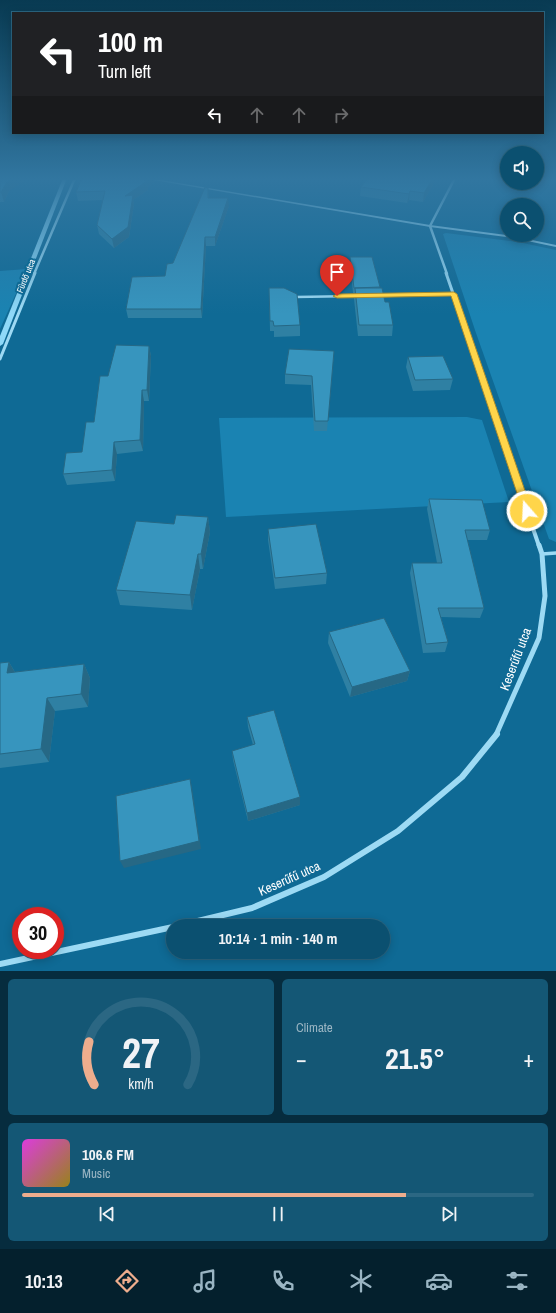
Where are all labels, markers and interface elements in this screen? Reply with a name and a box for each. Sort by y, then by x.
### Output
text: 100 m [98,23,163,61]
icon: left [32,28,84,80]
text: Turn left [98,59,151,84]
icon: left [204,104,226,126]
icon: ahead [246,104,268,126]
icon: ahead [288,104,310,126]
icon: right [330,104,352,126]
map controls [500,146,544,242]
button: sound [500,146,544,190]
button: search [500,198,544,242]
pin [320,255,354,296]
street label: Fürdő utca [14,257,38,295]
icon: arrive [326,261,348,283]
position arrow [506,490,548,532]
street label: Keserűfű utca [496,625,535,693]
street label: Keserűfű utca [256,857,323,900]
speed limit sign: 30 [12,907,64,959]
text: 10:14 · 1 min · 140 m [219,928,337,949]
text: Climate [296,1019,333,1036]
text: 27 [122,1025,160,1081]
text: 21.5° [385,1038,445,1078]
text: − [296,1044,307,1074]
text: + [523,1044,534,1074]
text: km/h [128,1074,154,1093]
text: 106.6 FM [82,1144,134,1165]
text: Music [82,1165,110,1182]
icon: previous [96,1203,118,1225]
icon: pause [267,1203,289,1225]
icon: next [438,1203,460,1225]
icon: directions [113,1267,141,1295]
icon: music [191,1267,219,1295]
icon: phone [269,1267,297,1295]
icon: climate [347,1267,375,1295]
icon: car [425,1267,453,1295]
icon: filters [503,1267,531,1295]
text: 10:13 [25,1269,63,1294]

